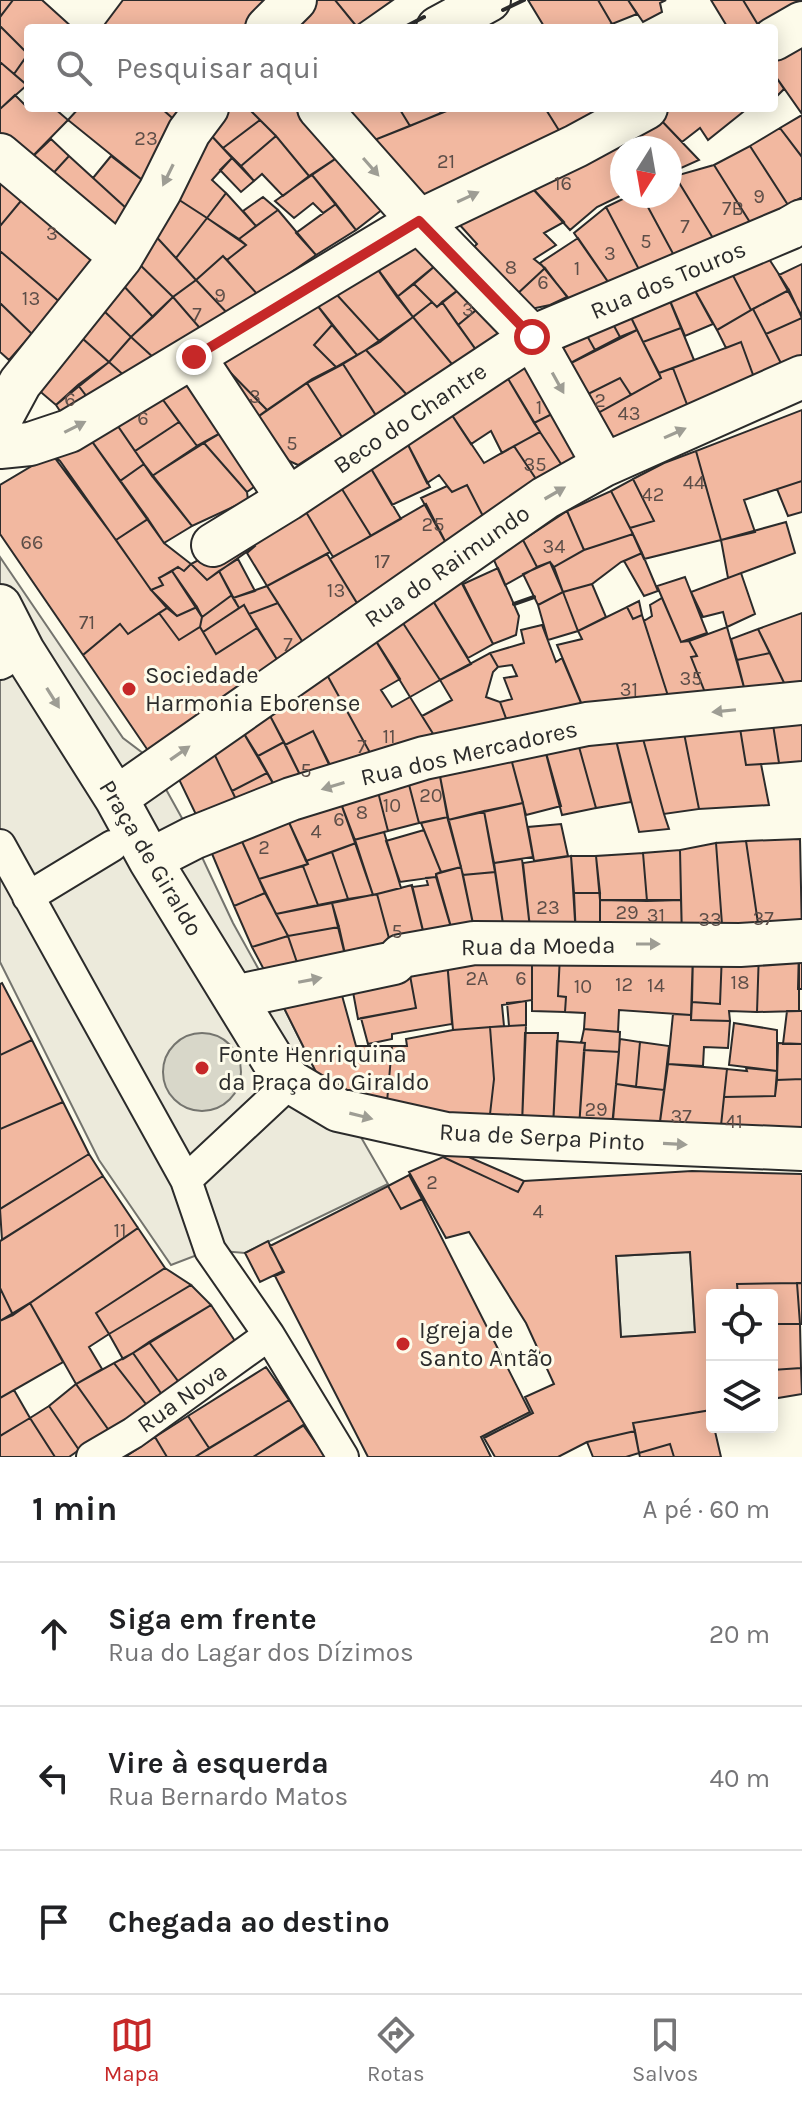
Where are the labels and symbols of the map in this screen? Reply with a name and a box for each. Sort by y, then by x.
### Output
house number: 23 [134,127,158,150]
north arrow [610,136,682,208]
house number: 21 [437,150,455,173]
one-way arrow [362,156,379,176]
one-way arrow [161,164,175,187]
house number: 16 [554,172,572,195]
house number: 9 [753,185,765,208]
one-way arrow [456,190,480,204]
house number: 7B [722,197,744,220]
house number: 7 [680,215,690,238]
house number: 3 [46,222,58,245]
house number: 5 [640,230,652,253]
street label: Rua dos Touros [586,235,750,325]
house number: 3 [604,242,616,265]
house number: 8 [505,256,517,279]
house number: 1 [574,257,580,280]
house number: 6 [537,271,549,294]
house number: 9 [214,284,226,307]
house number: 13 [22,287,40,310]
house number: 3 [462,298,474,321]
house number: 7 [192,303,202,326]
route start [514,319,550,355]
route end [176,339,212,375]
street label: Beco do Chantre [328,357,492,479]
one-way arrow [551,372,565,395]
house number: 3 [249,385,261,408]
house number: 6 [64,388,76,411]
house number: 2 [594,389,606,412]
house number: 1 [536,396,542,419]
house number: 43 [618,402,640,425]
house number: 6 [137,407,149,430]
one-way arrow [63,420,86,433]
one-way arrow [664,427,687,440]
house number: 5 [286,432,298,455]
house number: 35 [523,453,547,476]
house number: 44 [683,471,705,494]
house number: 42 [642,483,664,506]
one-way arrow [543,486,566,500]
street label: Rua do Raimundo [359,499,535,633]
house number: 25 [422,513,444,536]
house number: 66 [21,531,43,554]
house number: 34 [543,535,565,558]
house number: 17 [374,550,391,573]
house number: 13 [327,579,345,602]
house number: 71 [79,611,95,634]
house number: 7 [283,633,293,656]
place label: Sociedade Harmonia Eborense [145,661,360,717]
house number: 35 [679,667,703,690]
house number: 31 [620,678,638,701]
marker: Sociedade Harmonia Eborense [120,680,138,698]
one-way arrow [46,687,60,709]
one-way arrow [711,704,736,717]
street label: Rua dos Mercadores [358,714,580,792]
house number: 11 [382,725,396,748]
house number: 7 [357,735,367,758]
one-way arrow [169,746,190,761]
house number: 5 [300,759,312,782]
street label: Praça de Giraldo [93,775,209,941]
one-way arrow [320,780,344,793]
house number: 20 [419,784,443,807]
house number: 10 [383,794,401,817]
house number: 8 [356,801,368,824]
house number: 6 [333,808,345,831]
house number: 4 [310,820,322,843]
house number: 2 [258,836,270,859]
house number: 23 [536,896,560,919]
house number: 29 [615,901,639,924]
house number: 31 [647,904,665,927]
house number: 37 [752,907,774,930]
house number: 33 [698,908,722,931]
house number: 5 [391,920,403,943]
street label: Rua da Moeda [461,931,615,961]
one-way arrow [636,938,661,950]
house number: 2A [465,967,489,990]
house number: 6 [515,967,527,990]
house number: 18 [731,971,749,994]
one-way arrow [298,973,323,986]
house number: 12 [615,973,633,996]
house number: 14 [647,974,665,997]
house number: 10 [574,975,592,998]
place label: Fonte Henriquina da Praça do Giraldo [218,1040,429,1096]
marker: Fonte Henriquina da Praça do Giraldo [193,1059,211,1077]
house number: 29 [584,1098,608,1121]
house number: 37 [670,1105,692,1128]
house number: 41 [725,1110,743,1133]
one-way arrow [348,1111,373,1123]
street label: Rua de Serpa Pinto [438,1118,646,1156]
one-way arrow [663,1137,688,1150]
house number: 2 [426,1171,438,1194]
house number: 4 [532,1200,544,1223]
house number: 11 [113,1219,127,1242]
place label: Igreja de Santo Antão [419,1316,553,1372]
marker: Igreja de Santo Antão [394,1335,412,1353]
street label: Rua Nova [132,1357,232,1439]

